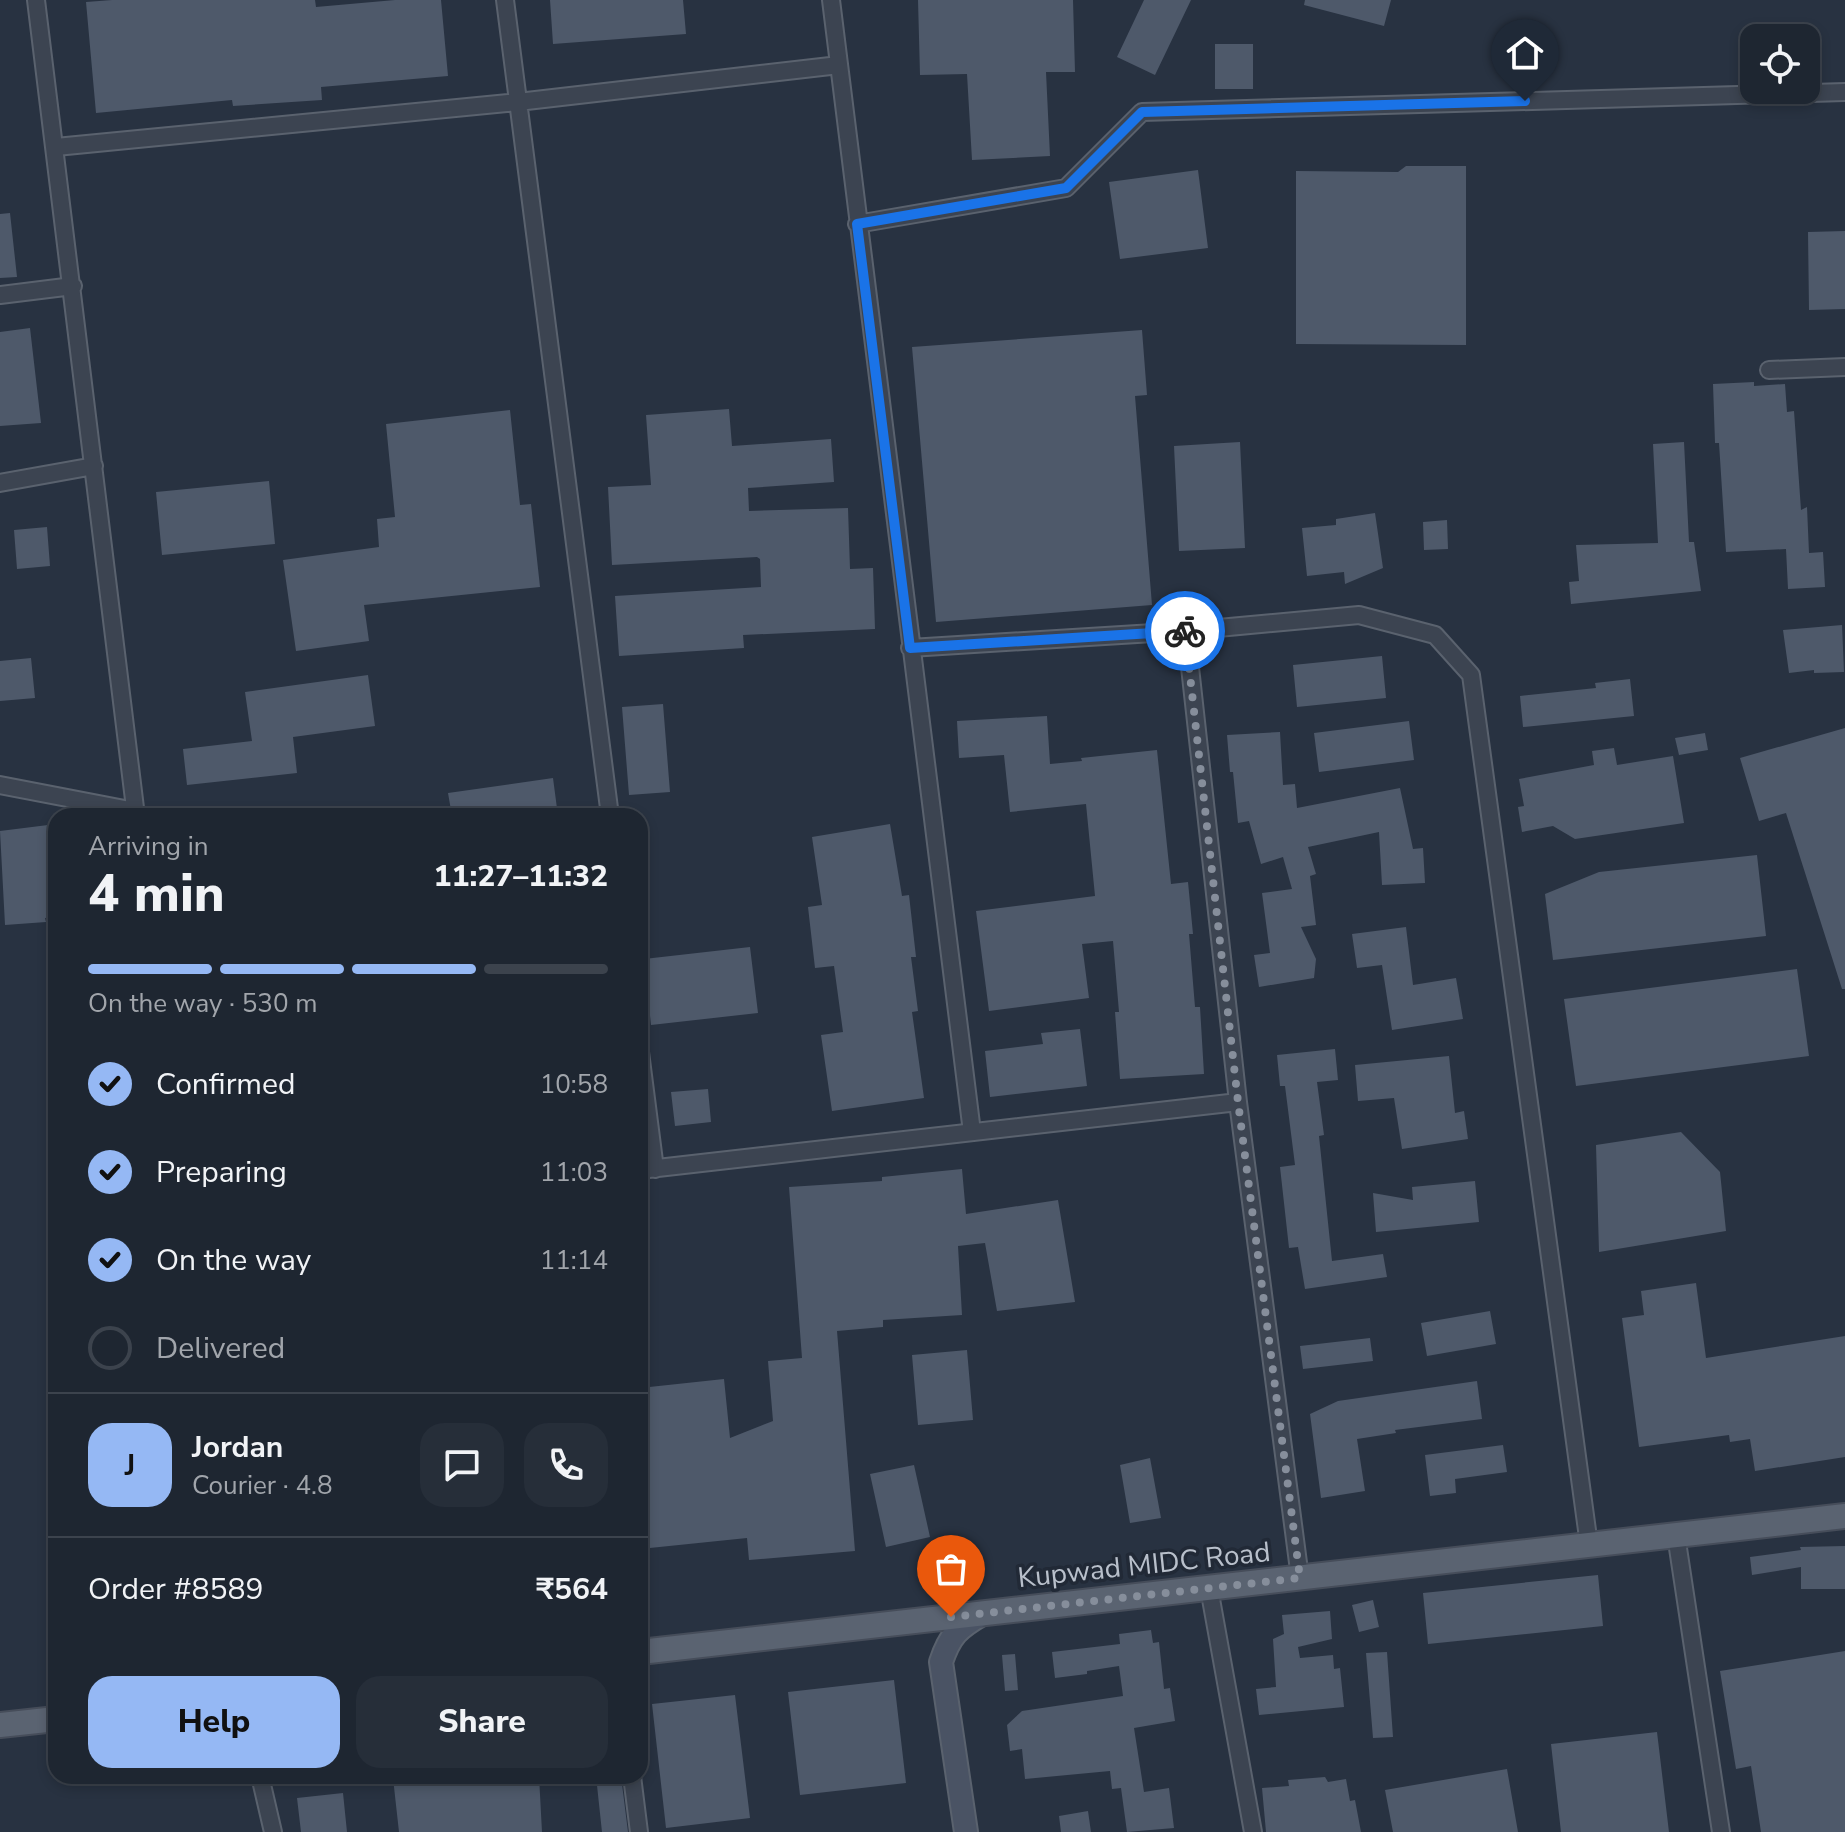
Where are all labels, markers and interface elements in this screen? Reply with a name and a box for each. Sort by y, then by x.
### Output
pin [1491,19,1559,101]
map controls [1740,24,1820,104]
button: locate [1740,24,1820,104]
icon: home [1503,31,1547,75]
courier [1145,591,1225,671]
icon: bike [1163,609,1207,653]
text: Arriving in [88,829,209,864]
text: 11:27–11:32 [433,856,608,897]
text: 4 min [88,858,225,929]
text: On the way · 530 m [88,986,317,1021]
icon: check [88,1062,132,1106]
text: Confirmed [156,1064,296,1105]
text: 10:58 [540,1067,608,1102]
icon: check [88,1150,132,1194]
text: Preparing [156,1152,287,1193]
text: 11:03 [540,1155,608,1190]
icon: check [88,1238,132,1282]
text: On the way [156,1240,311,1281]
text: 11:14 [540,1243,608,1278]
text: Delivered [156,1328,285,1369]
button: chat [420,1423,504,1507]
button: phone [524,1423,608,1507]
text: Jordan [192,1427,283,1468]
text: J [125,1445,135,1486]
text: Courier · 4.8 [192,1468,333,1503]
street label: Kupwad MIDC Road [1016,1533,1272,1597]
pin [917,1535,985,1617]
icon: bag [929,1547,973,1591]
text: Order #8589 [88,1569,263,1610]
text: ₹564 [536,1569,608,1610]
button: Help [88,1676,340,1768]
button: Share [356,1676,608,1768]

